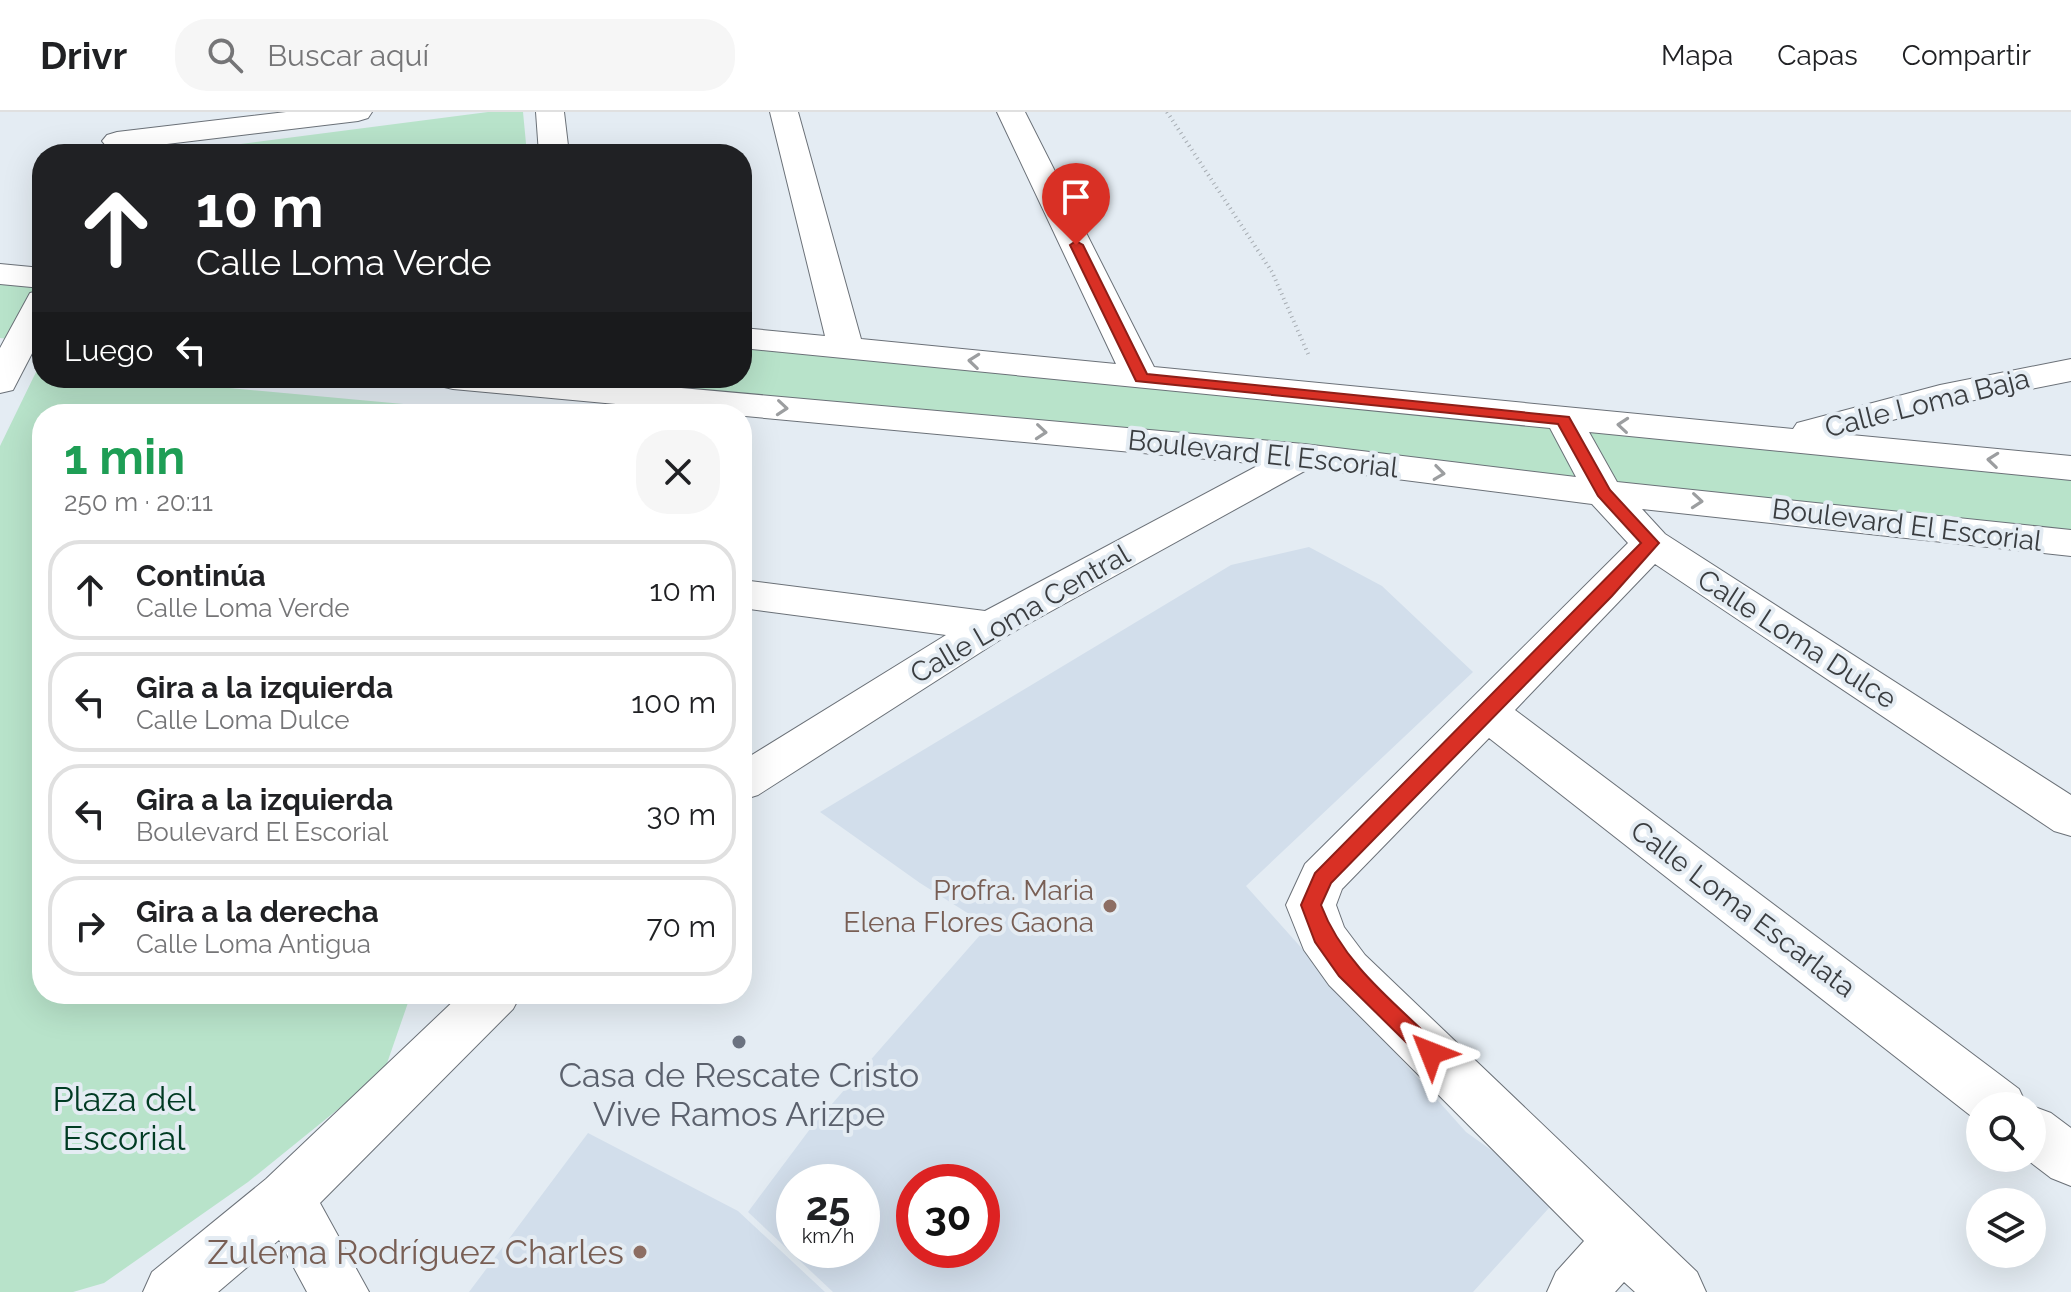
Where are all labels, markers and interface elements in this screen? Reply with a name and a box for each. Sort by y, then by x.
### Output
search box [175,19,735,91]
text: Drivr [40,33,127,78]
icon: search [203,33,247,77]
text: Buscar aquí [267,38,429,73]
text: Mapa [1661,39,1733,72]
text: Capas [1777,39,1858,72]
text: Compartir [1902,39,2031,72]
pin [1042,163,1110,245]
text: 10 m [196,174,324,240]
icon: arrive [1054,175,1098,219]
icon: ahead [64,176,168,280]
text: Calle Loma Verde [196,241,492,283]
icon: left [169,328,213,372]
text: Luego [64,333,153,368]
one-way arrow [967,353,980,370]
street label: Calle Loma Baja [1821,362,2033,444]
one-way arrow [776,399,789,416]
one-way arrow [1616,417,1629,434]
one-way arrow [1035,423,1048,440]
street label: Boulevard El Escorial [1126,423,1400,485]
text: 1 min [64,429,185,485]
button: close [636,430,720,514]
one-way arrow [1986,451,1999,468]
one-way arrow [1433,464,1446,481]
text: 250 m · 20:11 [64,487,213,517]
street label: Boulevard El Escorial [1770,492,2044,558]
one-way arrow [1691,493,1704,510]
street label: Calle Loma Central [904,538,1136,690]
text: Continúa [136,558,266,593]
street label: Calle Loma Dulce [1692,563,1902,715]
icon: ahead [68,568,112,612]
text: 10 m [650,573,716,608]
text: Calle Loma Verde [136,593,350,623]
text: Gira a la izquierda [136,670,393,705]
icon: left [68,680,112,724]
text: 100 m [631,685,716,720]
text: Calle Loma Dulce [136,705,350,735]
text: Gira a la izquierda [136,782,393,817]
icon: left [68,792,112,836]
text: 30 m [646,797,716,832]
street label: Calle Loma Escarlata [1624,814,1862,1004]
text: Boulevard El Escorial [136,817,388,847]
place label: Profra. Maria Elena Flores Gaona [843,874,1094,939]
text: Gira a la derecha [136,894,379,929]
marker: Profra. Maria Elena Flores Gaona [1101,897,1119,915]
icon: right [68,904,112,948]
text: 70 m [646,909,716,944]
text: Calle Loma Antigua [136,929,371,959]
position arrow [1389,1011,1473,1095]
marker: Casa de Rescate Cristo Vive Ramos Arizpe [730,1033,748,1051]
place label: Casa de Rescate Cristo Vive Ramos Arizpe [559,1055,919,1134]
park label: Plaza del Escorial [52,1079,196,1158]
map controls [1966,1092,2046,1268]
button: search [1966,1092,2046,1172]
speed limit sign: 30 [896,1164,1000,1268]
text: 25 [806,1182,850,1229]
button: layers [1966,1188,2046,1268]
text: km/h [802,1224,854,1248]
place label: Zulema Rodríguez Charles [207,1232,624,1272]
marker: Zulema Rodríguez Charles [631,1243,649,1261]

